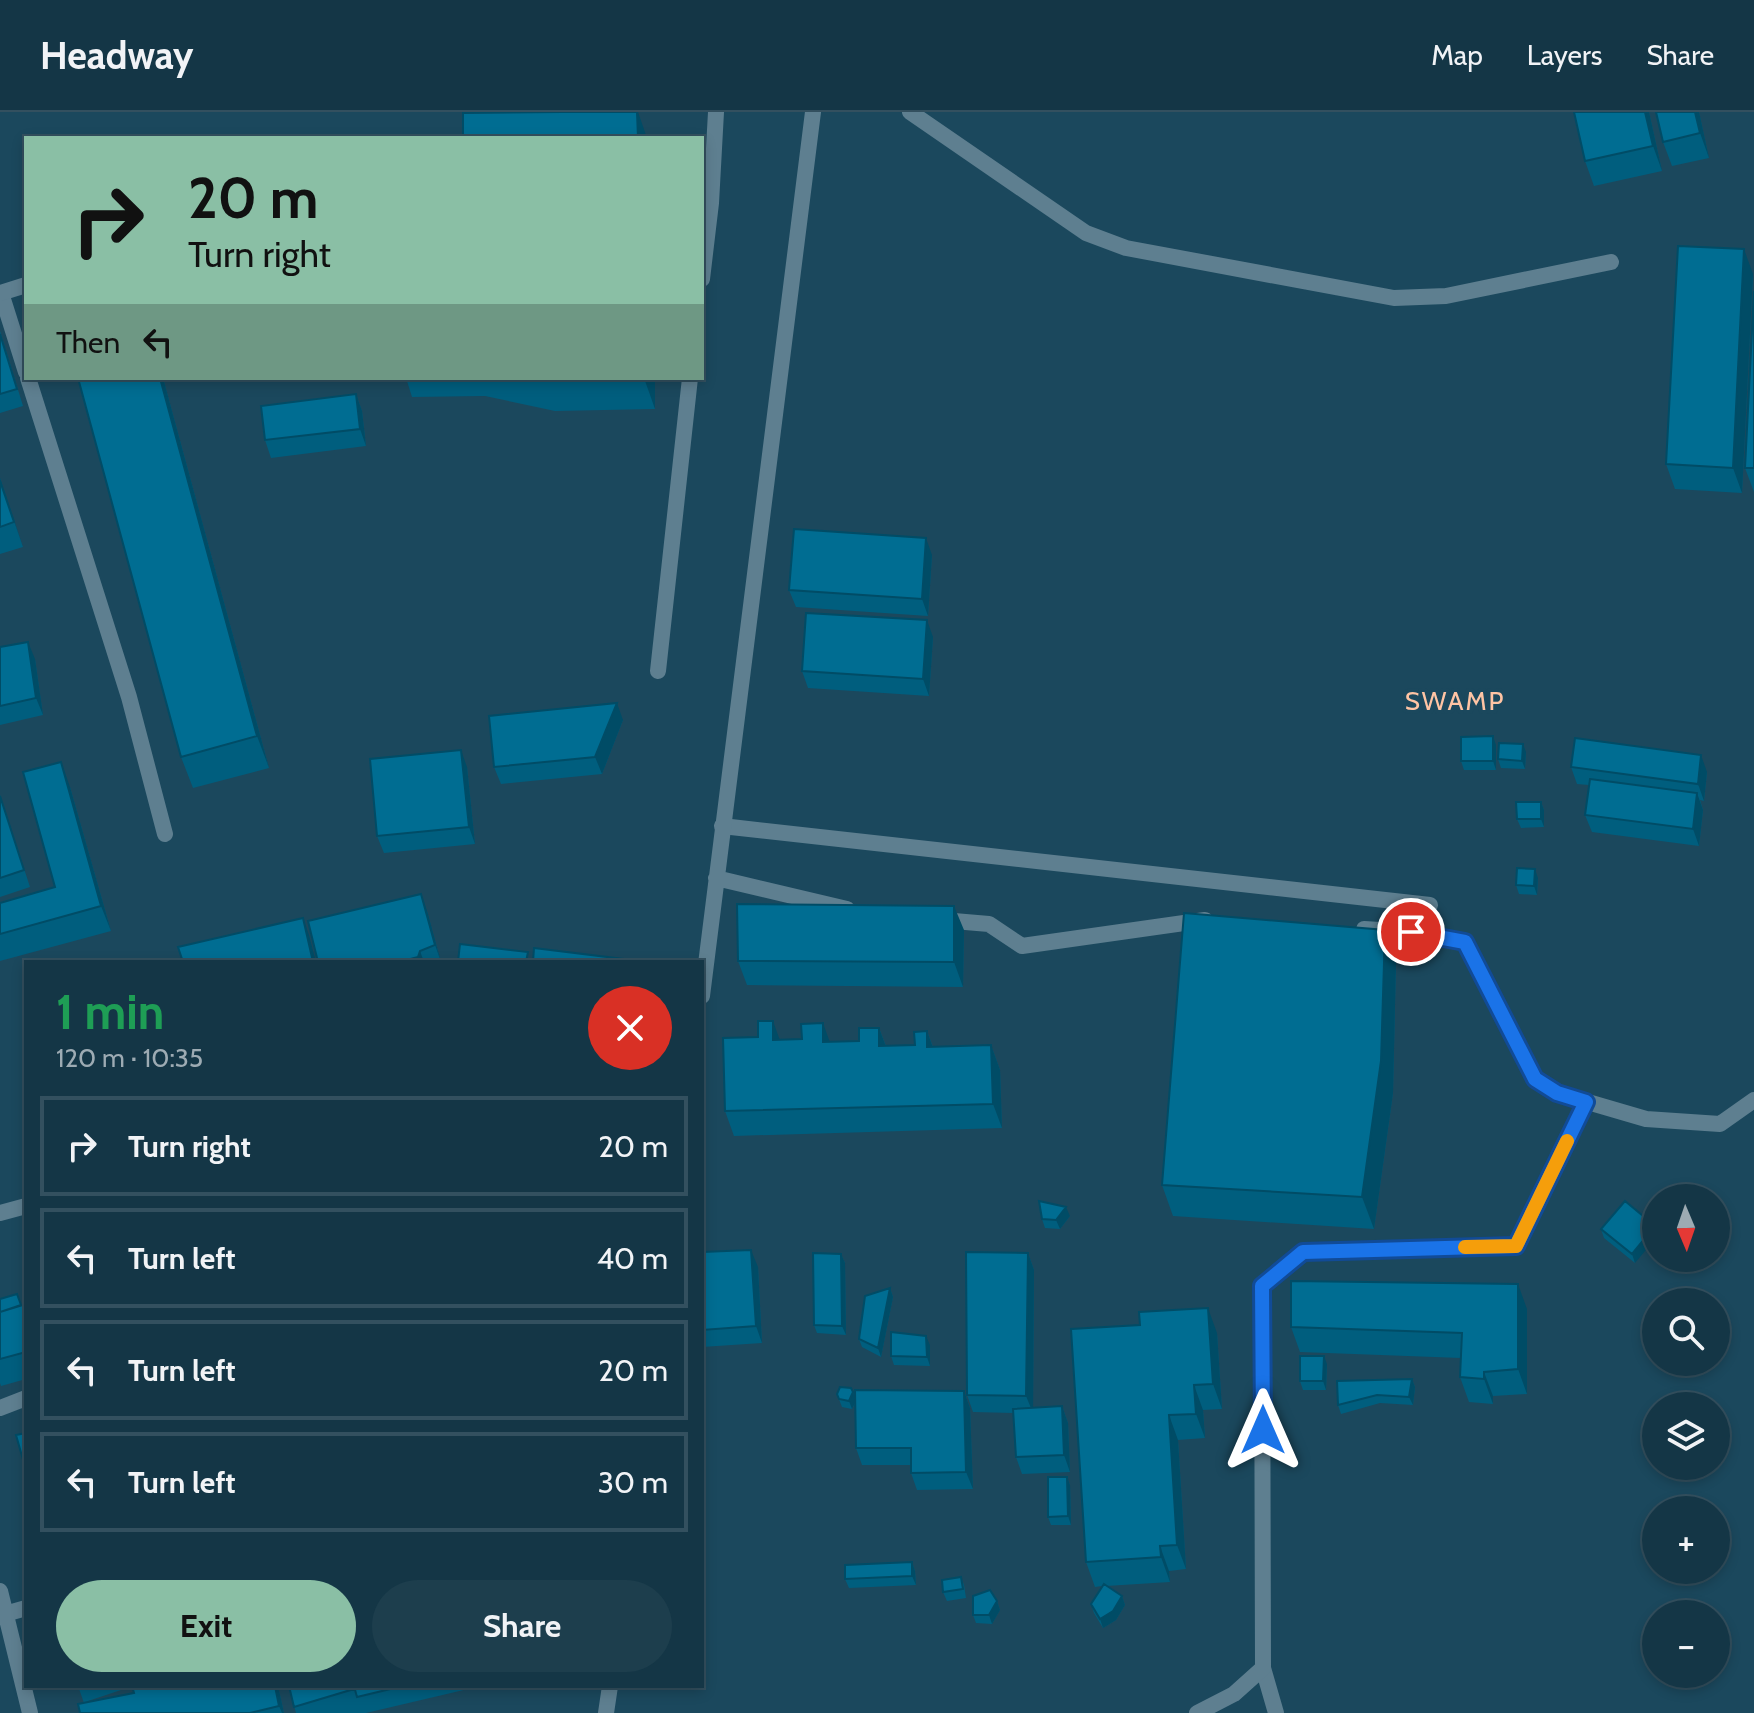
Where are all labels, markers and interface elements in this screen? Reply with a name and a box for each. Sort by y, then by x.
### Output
text: Headway [40,32,193,79]
text: Map [1431,38,1483,72]
text: Layers [1527,38,1602,72]
text: Share [1646,38,1714,72]
text: 20 m [188,164,318,232]
icon: right [56,168,160,272]
text: Turn right [188,232,331,276]
icon: left [136,320,180,364]
text: Then [56,324,120,361]
district label: SWAMP [1405,685,1505,717]
pin [1377,898,1445,966]
icon: arrive [1389,910,1433,954]
text: 1 min [56,983,164,1041]
button: close [588,986,672,1070]
text: 120 m · 10:35 [56,1042,203,1074]
icon: right [60,1124,104,1168]
text: Turn right [128,1128,251,1165]
text: 20 m [598,1128,668,1165]
north arrow [1642,1184,1730,1272]
map controls [1642,1184,1730,1688]
icon: left [60,1236,104,1280]
text: Turn left [128,1240,236,1277]
text: 40 m [597,1240,668,1277]
button: search [1642,1288,1730,1376]
icon: left [60,1348,104,1392]
text: Turn left [128,1352,236,1389]
text: 20 m [598,1352,668,1389]
position arrow [1221,1388,1305,1472]
button: layers [1642,1392,1730,1480]
icon: left [60,1460,104,1504]
text: Turn left [128,1464,236,1501]
text: 30 m [598,1464,668,1501]
button: + [1642,1496,1730,1584]
button: Exit [56,1580,356,1672]
button: Share [372,1580,672,1672]
button: − [1642,1600,1730,1688]

